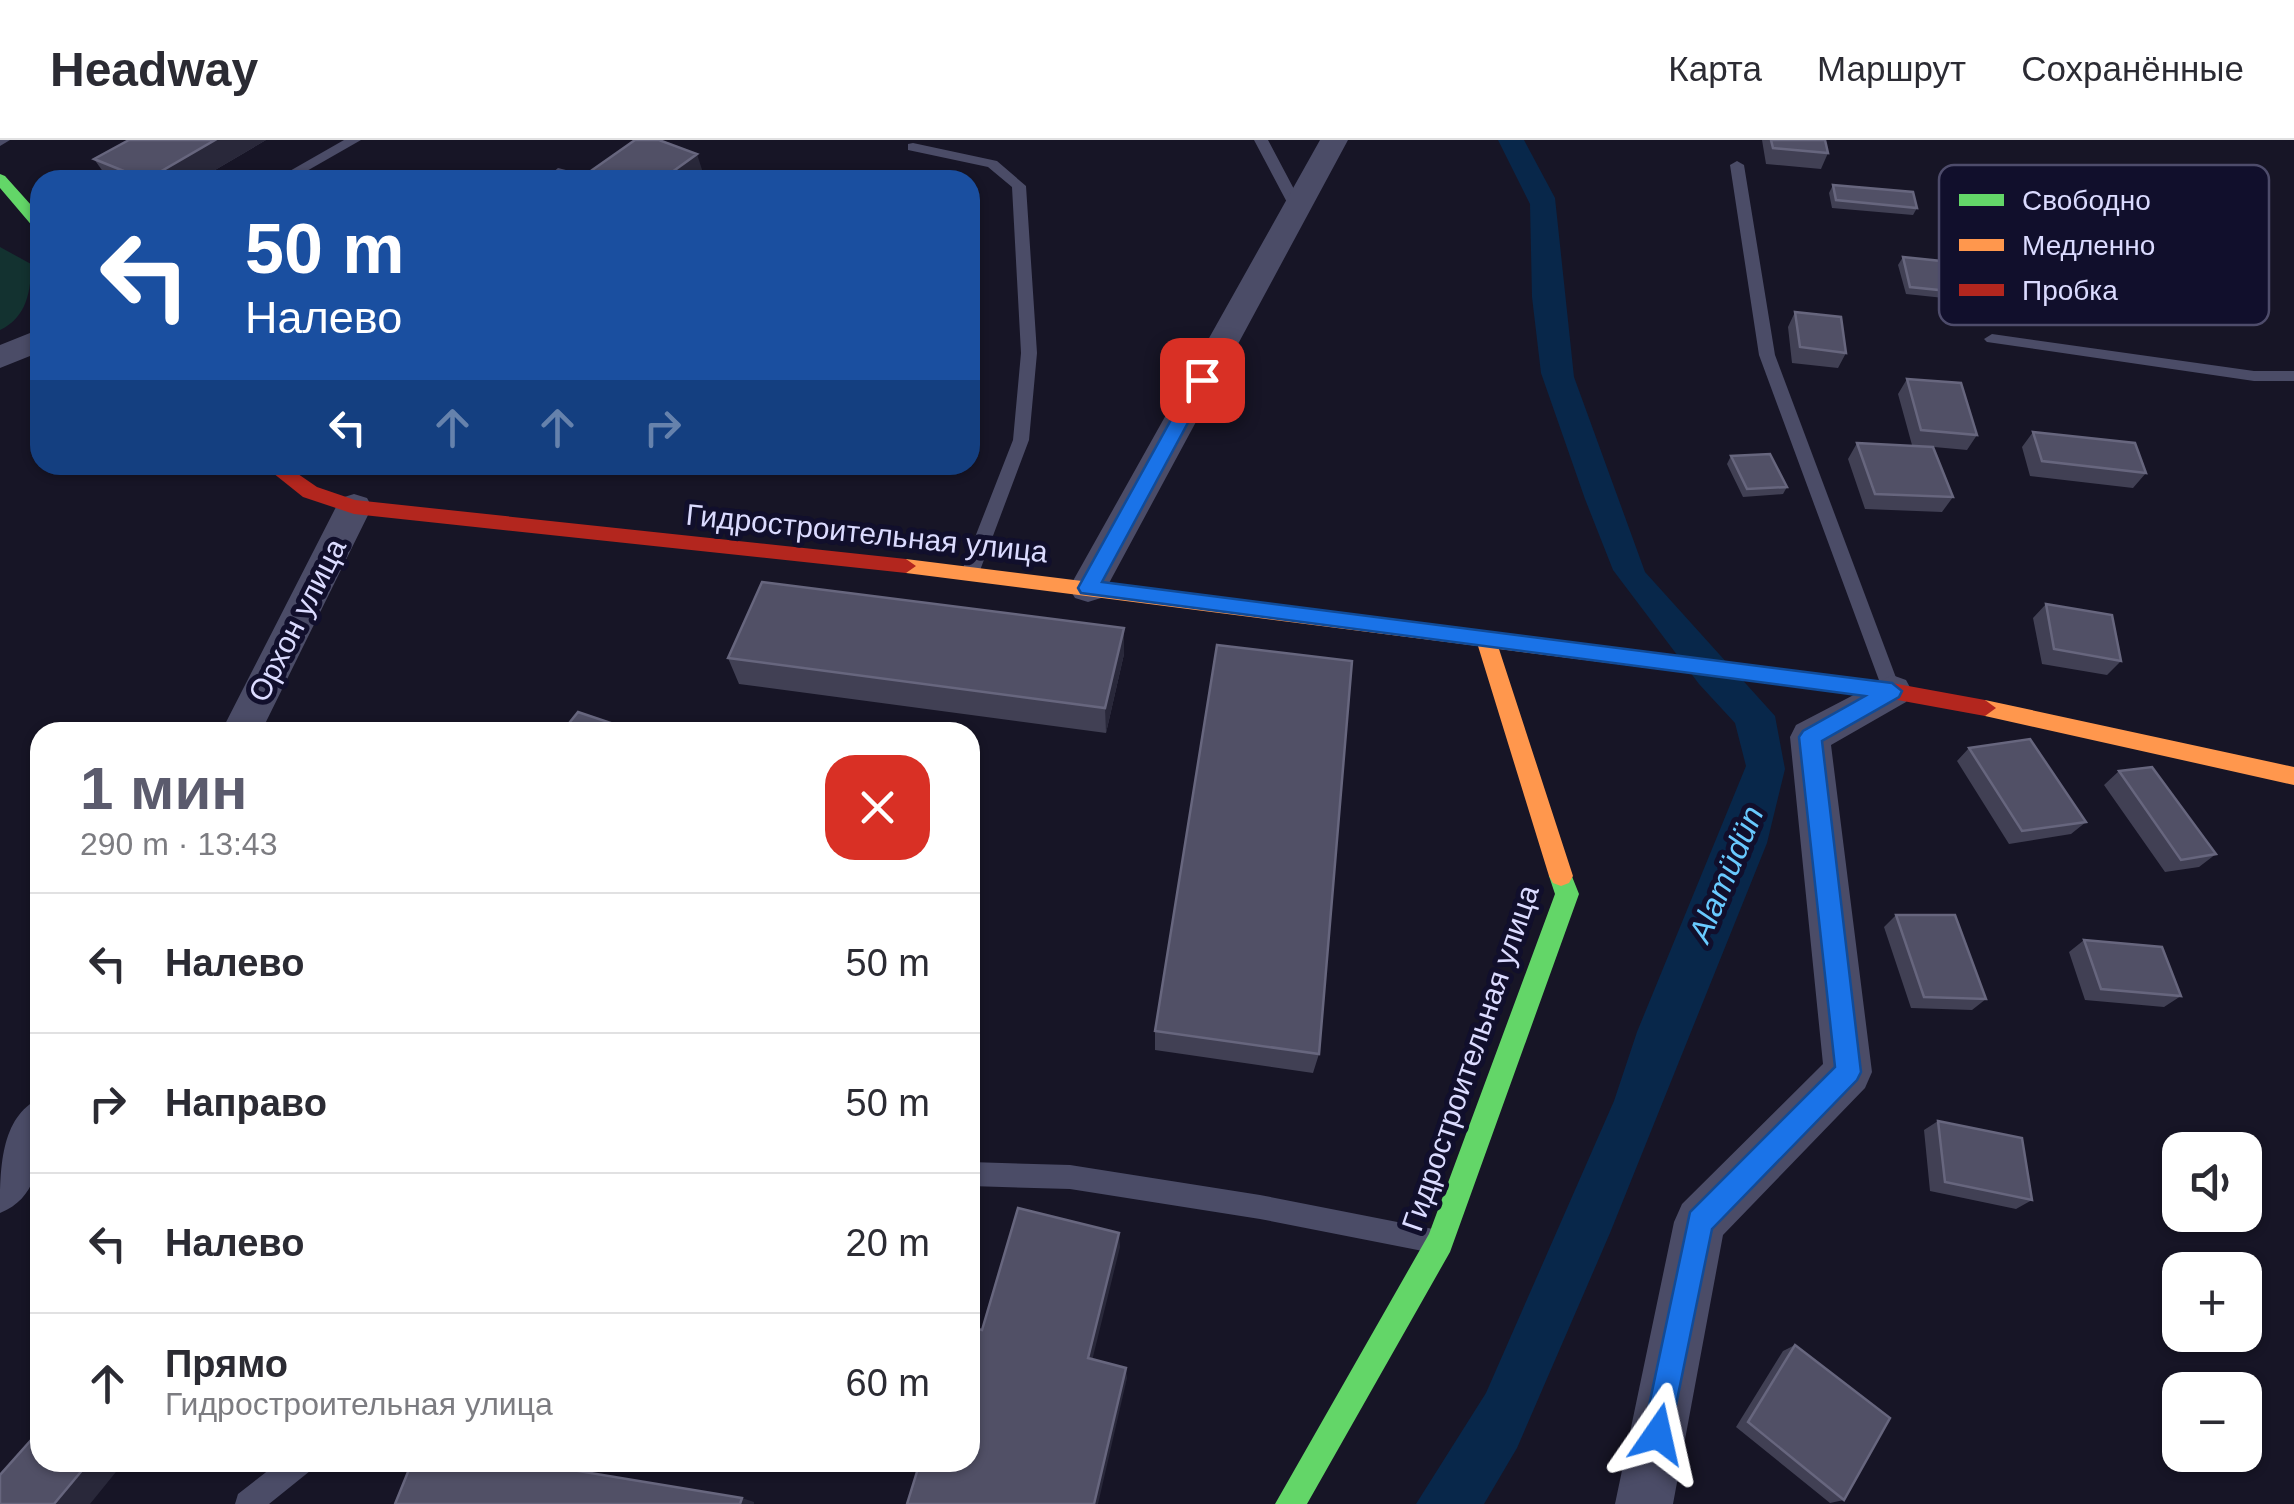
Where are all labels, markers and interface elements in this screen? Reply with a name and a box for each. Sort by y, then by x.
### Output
text: Headway [50,43,258,96]
text: Карта [1668,49,1762,88]
text: Маршрут [1817,49,1966,88]
text: Сохранённые [2021,49,2244,88]
legend [1939,165,2269,325]
text: Свободно [2022,185,2151,216]
icon: left [80,210,210,340]
text: 50 m [245,210,405,288]
text: Медленно [2022,230,2155,261]
text: Пробка [2022,275,2118,306]
text: Налево [245,292,402,343]
pin [1160,338,1245,423]
icon: arrive [1175,353,1230,408]
icon: left [320,400,375,455]
icon: ahead [425,400,480,455]
icon: ahead [530,400,585,455]
icon: right [635,400,690,455]
street label: Гидростроительная улица [684,498,1050,568]
street label: Орхон улица [242,533,352,707]
text: 1 мин [80,755,248,822]
button: close [825,755,930,860]
water label: Alamüdün [1680,801,1771,949]
text: 290 m · 13:43 [80,826,277,862]
street label: Гидростроительная улица [1395,880,1545,1235]
icon: left [80,936,135,991]
text: Налево [165,942,304,984]
text: 50 m [846,942,930,984]
icon: right [80,1076,135,1131]
text: Направо [165,1082,327,1124]
text: 50 m [846,1082,930,1124]
map controls [2162,1132,2262,1472]
button: sound [2162,1132,2262,1232]
icon: left [80,1216,135,1271]
text: Налево [165,1222,304,1264]
text: 20 m [846,1222,930,1264]
button: + [2162,1252,2262,1352]
text: Прямо [165,1343,288,1385]
icon: ahead [80,1356,135,1411]
text: 60 m [846,1362,930,1404]
button: − [2162,1372,2262,1472]
position arrow [1606,1382,1710,1486]
text: Гидростроительная улица [165,1386,553,1422]

